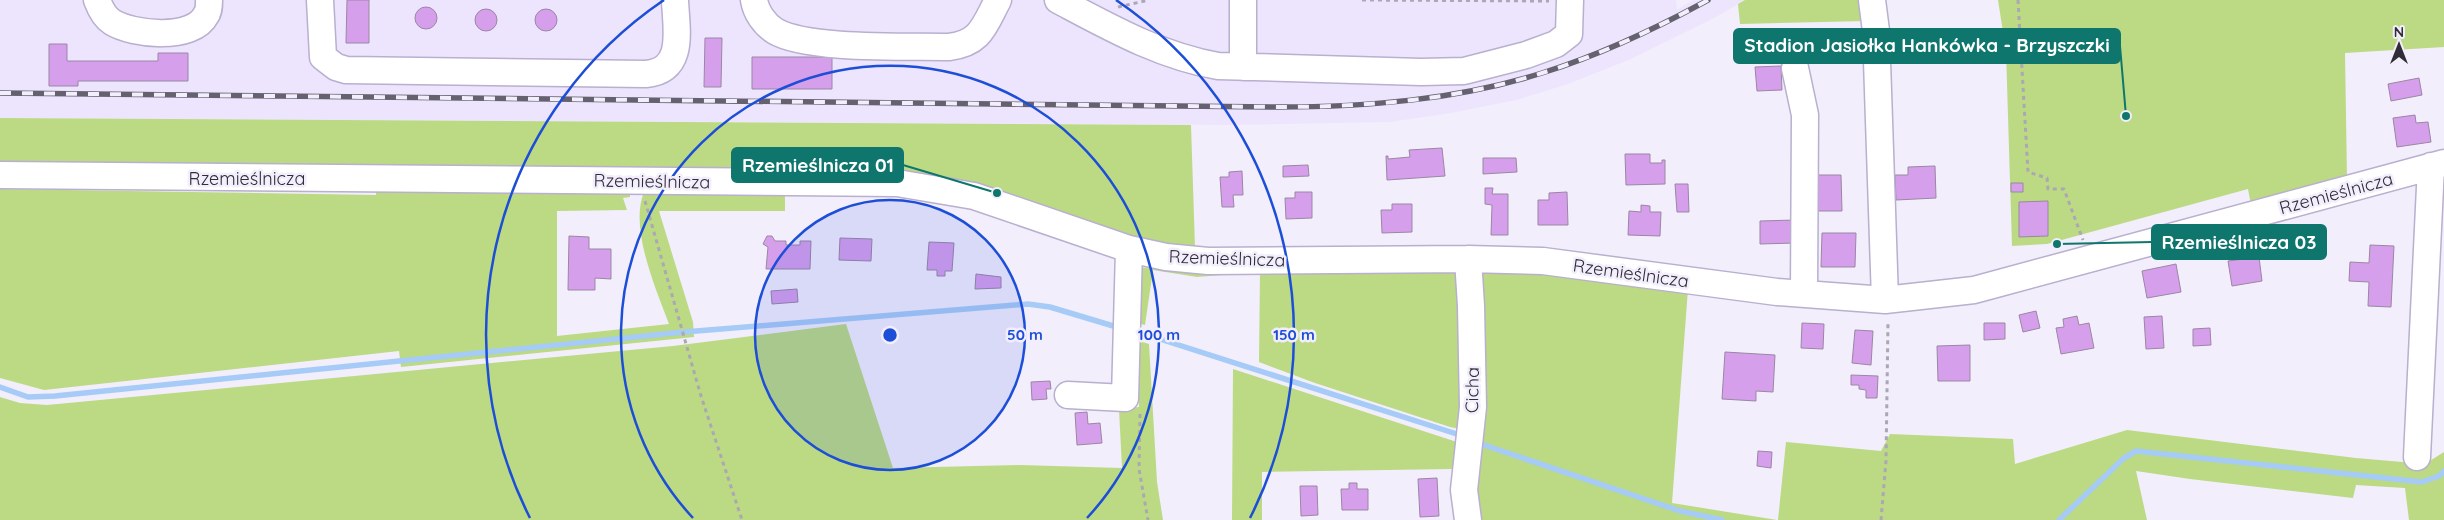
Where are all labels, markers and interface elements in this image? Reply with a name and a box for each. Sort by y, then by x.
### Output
north arrow [2374,20,2424,70]
text: N [2394,23,2404,41]
callout: Stadion Jasiołka Hankówka - Brzyszczki [1734,29,2120,63]
text: Stadion Jasiołka Hankówka - Brzyszczki [1744,33,2110,57]
callout: Rzemieślnicza 01 [732,148,903,182]
text: Rzemieślnicza 01 [742,153,894,177]
street label: Rzemieślnicza [189,167,305,190]
street label: Rzemieślnicza [2277,167,2395,219]
street label: Rzemieślnicza [593,168,711,194]
callout: Rzemieślnicza 03 [2152,225,2326,259]
text: Rzemieślnicza 03 [2162,230,2316,254]
street label: Rzemieślnicza [1168,244,1286,272]
street label: Rzemieślnicza [1572,253,1690,293]
text: 50 m [1007,325,1043,344]
text: 100 m [1138,325,1180,344]
text: 150 m [1273,325,1315,344]
centre of rings [881,326,899,344]
street label: Cicha [1460,367,1484,413]

